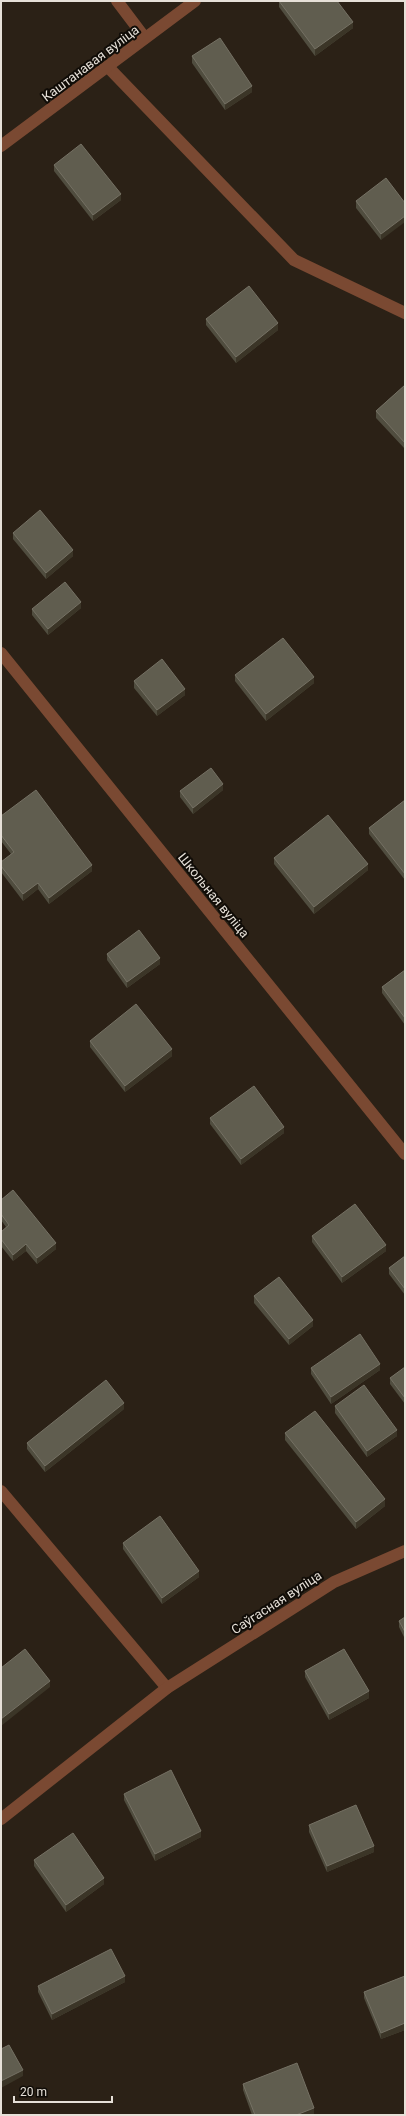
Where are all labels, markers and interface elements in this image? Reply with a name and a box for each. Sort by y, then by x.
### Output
street label: Каштанавая вуліца [39,22,142,105]
street label: Школьная вуліца [175,850,252,941]
street label: Саўгасная вуліца [228,1568,324,1637]
scale bar [14,2078,112,2104]
text: 20 m [20,2085,47,2099]

